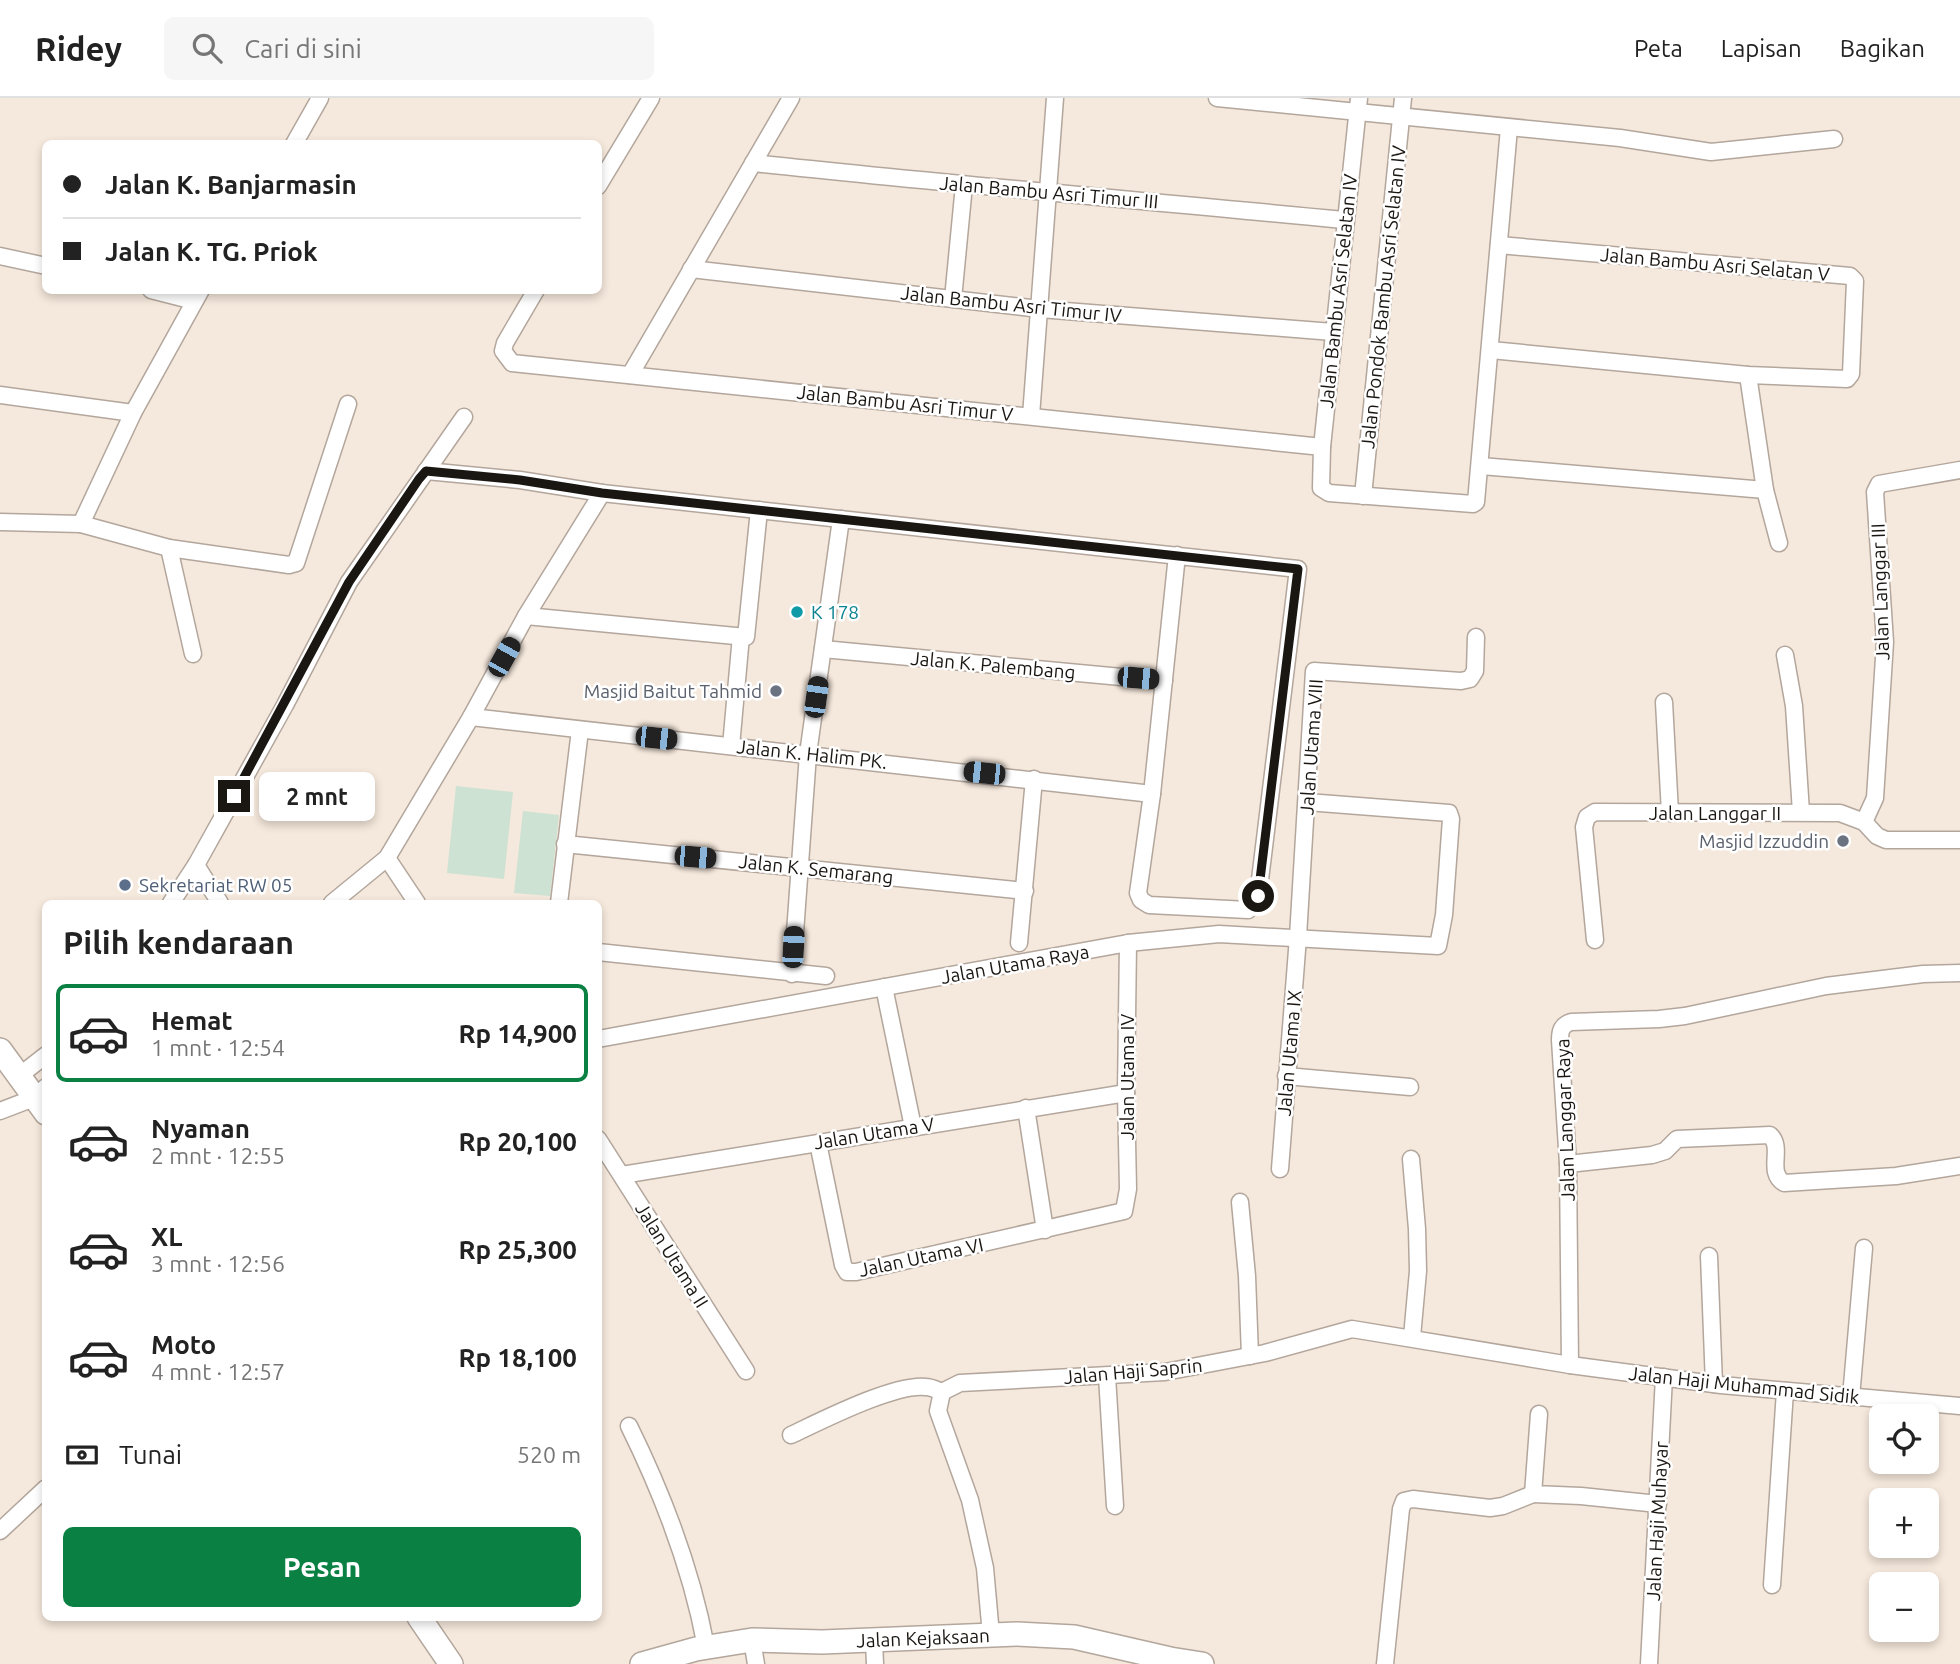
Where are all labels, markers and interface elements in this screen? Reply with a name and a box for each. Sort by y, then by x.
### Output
search box [164,17,654,80]
icon: search [188,29,226,67]
text: Ridey [35,30,122,67]
text: Cari di sini [244,34,362,63]
text: Peta [1634,35,1683,62]
text: Lapisan [1721,35,1802,62]
text: Bagikan [1840,35,1925,62]
street label: Jalan Pondok Bambu Asri Selatan IV [1356,144,1410,450]
text: Jalan K. Banjarmasin [105,170,357,199]
street label: Jalan Bambu Asri Timur III [939,171,1159,213]
street label: Jalan Bambu Asri Selatan IV [1315,173,1361,409]
text: Jalan K. TG. Priok [105,237,318,266]
street label: Jalan Bambu Asri Selatan V [1599,243,1831,285]
street label: Jalan Bambu Asri Timur IV [899,281,1123,327]
street label: Jalan Bambu Asri Timur V [796,381,1014,425]
street label: Jalan Langgar III [1867,523,1893,661]
place label: K 178 [811,601,859,623]
marker: K 178 [789,604,805,620]
car [485,634,524,680]
street label: Jalan K. Palembang [910,647,1076,683]
car [1117,666,1160,690]
car [803,675,830,719]
street label: Jalan Utama VIII [1295,678,1327,816]
place label: Masjid Baitut Tahmid [584,680,762,702]
marker: Masjid Baitut Tahmid [768,683,784,699]
car [635,725,678,751]
street label: Jalan K. Halim PK. [736,735,888,773]
car [963,760,1006,786]
callout: 2 mnt [258,772,374,820]
route end [218,780,250,812]
text: 2 mnt [286,784,348,809]
street label: Jalan Langgar II [1649,802,1781,824]
place label: Masjid Izzuddin [1699,830,1829,852]
marker: Masjid Izzuddin [1835,833,1851,849]
car [674,845,717,869]
street label: Jalan K. Semarang [738,850,894,888]
place label: Sekretariat RW 05 [139,874,293,896]
marker: Sekretariat RW 05 [117,877,133,893]
route start [1242,880,1274,912]
text: Pilih kendaraan [63,924,294,960]
car [782,925,805,969]
street label: Jalan Utama Raya [939,940,1091,988]
street label: Jalan Utama IX [1273,989,1305,1117]
icon: car [67,1002,130,1065]
text: Hemat [151,1006,233,1035]
street label: Jalan Utama IV [1116,1014,1138,1140]
text: Rp 14,900 [458,1019,577,1048]
text: 1 mnt · 12:54 [151,1035,285,1060]
street label: Jalan Langgar Raya [1551,1038,1579,1202]
icon: car [67,1110,130,1173]
street label: Jalan Utama V [812,1113,936,1153]
text: Nyaman [151,1114,250,1143]
text: Rp 20,100 [458,1127,577,1156]
text: 2 mnt · 12:55 [151,1143,285,1168]
street label: Jalan Utama II [631,1198,713,1312]
icon: car [67,1218,130,1281]
text: XL [151,1222,182,1251]
street label: Jalan Utama VI [857,1233,985,1281]
text: Rp 25,300 [458,1235,577,1264]
text: 3 mnt · 12:56 [151,1251,285,1276]
icon: car [67,1326,130,1389]
text: Moto [151,1330,216,1359]
text: Rp 18,100 [458,1343,577,1372]
street label: Jalan Haji Saprin [1063,1354,1203,1388]
text: 4 mnt · 12:57 [151,1359,285,1384]
street label: Jalan Haji Muhammad Sidik [1628,1362,1861,1408]
map controls [1869,1404,1939,1642]
button: locate [1869,1404,1939,1474]
icon: cash [63,1436,101,1474]
text: Tunai [119,1440,182,1469]
street label: Jalan Haji Muhayar [1642,1441,1672,1601]
text: 520 m [517,1442,581,1467]
button: + [1869,1488,1939,1558]
button: Pesan [63,1527,581,1607]
button: − [1869,1572,1939,1642]
street label: Jalan Kejaksaan [856,1624,990,1652]

